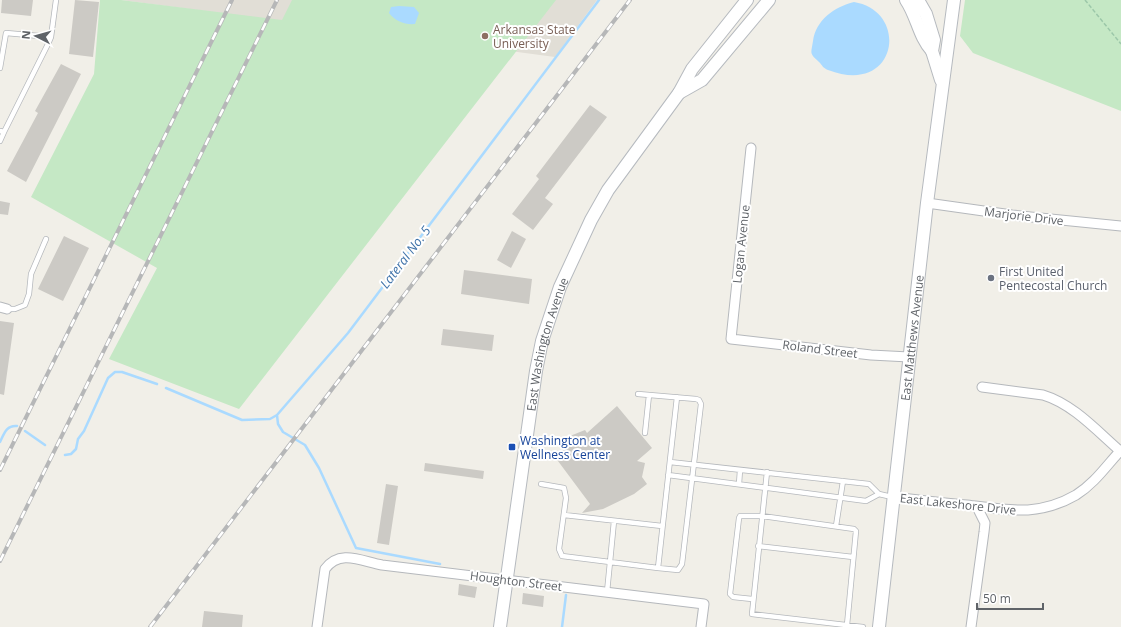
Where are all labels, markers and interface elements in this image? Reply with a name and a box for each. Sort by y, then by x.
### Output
north arrow [16,16,56,56]
place label: Arkansas State University [493,21,576,52]
text: N [18,30,33,40]
marker: Arkansas State University [480,31,490,41]
street label: Marjorie Drive [983,203,1065,229]
street label: Logan Avenue [728,204,754,284]
water label: Lateral No. 5 [376,222,434,292]
place label: First United Pentecostal Church [999,263,1107,294]
marker: First United Pentecostal Church [986,273,996,283]
street label: East Washington Avenue [522,274,572,412]
street label: East Matthews Avenue [896,274,927,402]
street label: Roland Street [781,336,859,362]
place label: Washington at Wellness Center [520,432,610,463]
marker: Washington at Wellness Center [507,442,517,452]
street label: East Lakeshore Drive [899,489,1017,519]
street label: Houghton Street [469,567,563,595]
scale bar [977,585,1043,611]
text: 50 m [983,590,1011,607]

